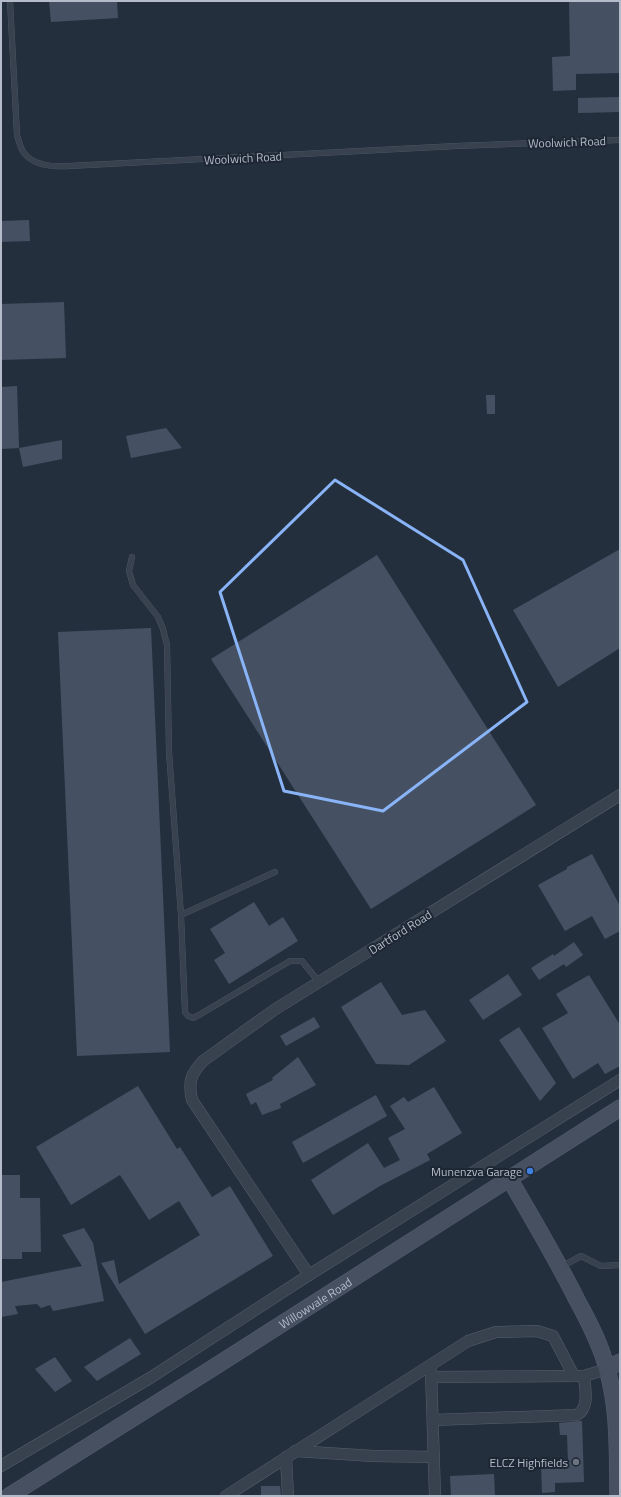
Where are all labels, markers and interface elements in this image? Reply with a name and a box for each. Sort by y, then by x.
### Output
street label: Woolwich Road [528,131,606,153]
street label: Woolwich Road [204,146,282,170]
street label: Dartford Road [365,905,435,959]
place label: Munenzva Garage [431,1162,522,1181]
marker: Munenzva Garage [525,1166,535,1176]
street label: Willowvale Road [275,1272,355,1333]
place label: ELCZ Highfields [490,1453,568,1472]
marker: ELCZ Highfields [571,1457,581,1467]

